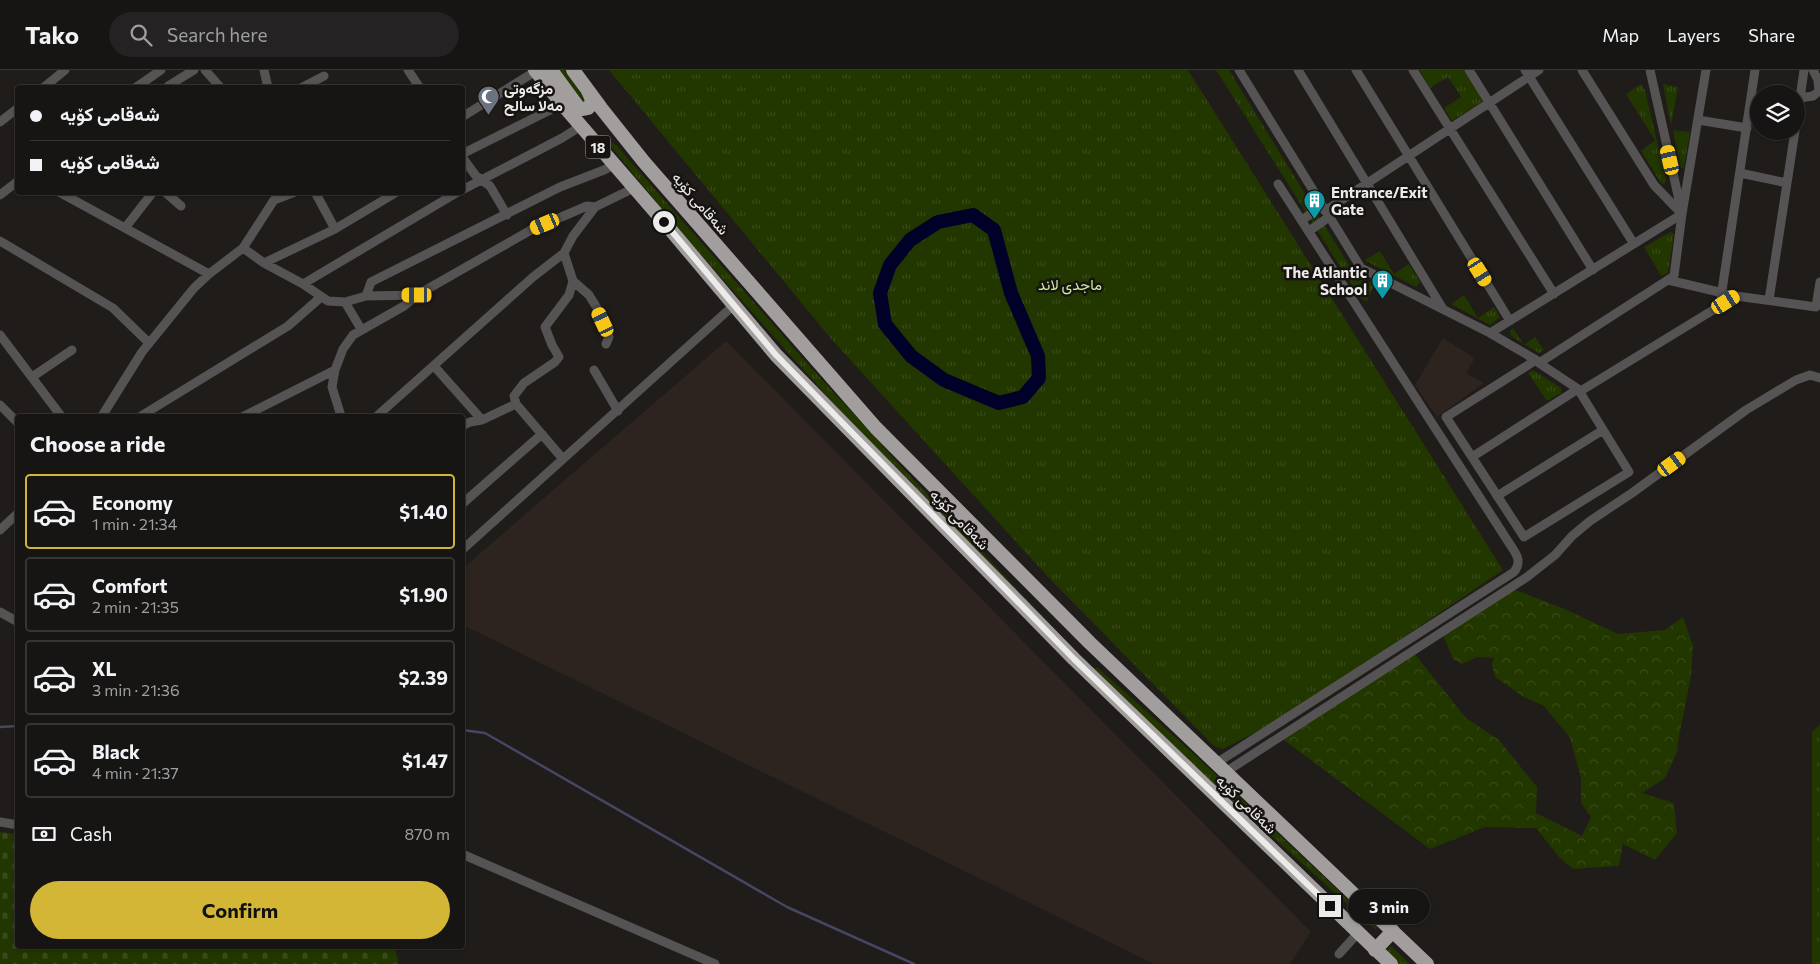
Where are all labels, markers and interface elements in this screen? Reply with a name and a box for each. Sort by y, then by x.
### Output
search box [109,12,459,57]
text: Tako [25,20,79,49]
icon: search [127,21,155,49]
text: Search here [167,23,267,46]
text: Map [1602,24,1639,46]
text: Layers [1667,24,1720,46]
text: Share [1748,24,1795,46]
place label: مزگەوتی مەلا سالح [504,79,563,116]
mosque icon: مزگەوتی مەلا سالح [476,85,500,116]
map controls [1750,85,1805,140]
button: layers [1750,85,1805,140]
text: شەقامی کۆیە [60,102,160,125]
road number: 18 [586,136,610,158]
car [1659,144,1680,176]
text: شەقامی کۆیە [60,150,160,173]
street label: شەقامی کۆیە [667,168,733,239]
place label: Entrance/Exit Gate [1331,183,1428,218]
building icon: Entrance/Exit Gate [1303,189,1327,220]
car [528,211,561,237]
route start [653,211,675,233]
car [1465,255,1494,289]
place label: The Atlantic School [1283,263,1367,298]
building icon: The Atlantic School [1371,269,1395,300]
park label: ماجدی لاند [1038,275,1102,295]
car [402,288,432,303]
car [1709,288,1742,316]
car [589,305,616,339]
text: Choose a ride [30,430,165,457]
car [1655,449,1688,479]
street label: شەقامی کۆیە [925,485,993,554]
icon: car [32,489,77,534]
text: Economy [92,491,173,514]
text: $1.40 [399,500,448,523]
text: 1 min · 21:34 [92,514,177,533]
icon: car [32,572,77,617]
text: Comfort [92,574,168,597]
text: $1.90 [399,583,448,606]
text: 2 min · 21:35 [92,597,179,616]
icon: car [32,655,77,700]
text: XL [92,657,117,680]
text: $2.39 [398,666,448,689]
text: 3 min · 21:36 [92,680,180,699]
icon: car [32,738,77,783]
text: Black [92,740,140,763]
text: $1.47 [402,749,448,772]
text: 4 min · 21:37 [92,763,179,782]
street label: شەقامی کۆیە [1212,771,1281,839]
icon: cash [30,820,58,848]
text: Cash [70,822,112,845]
text: 870 m [404,824,450,843]
button: Confirm [30,881,450,939]
callout: 3 min [1348,888,1430,924]
route end [1319,895,1341,917]
text: 3 min [1369,897,1409,916]

